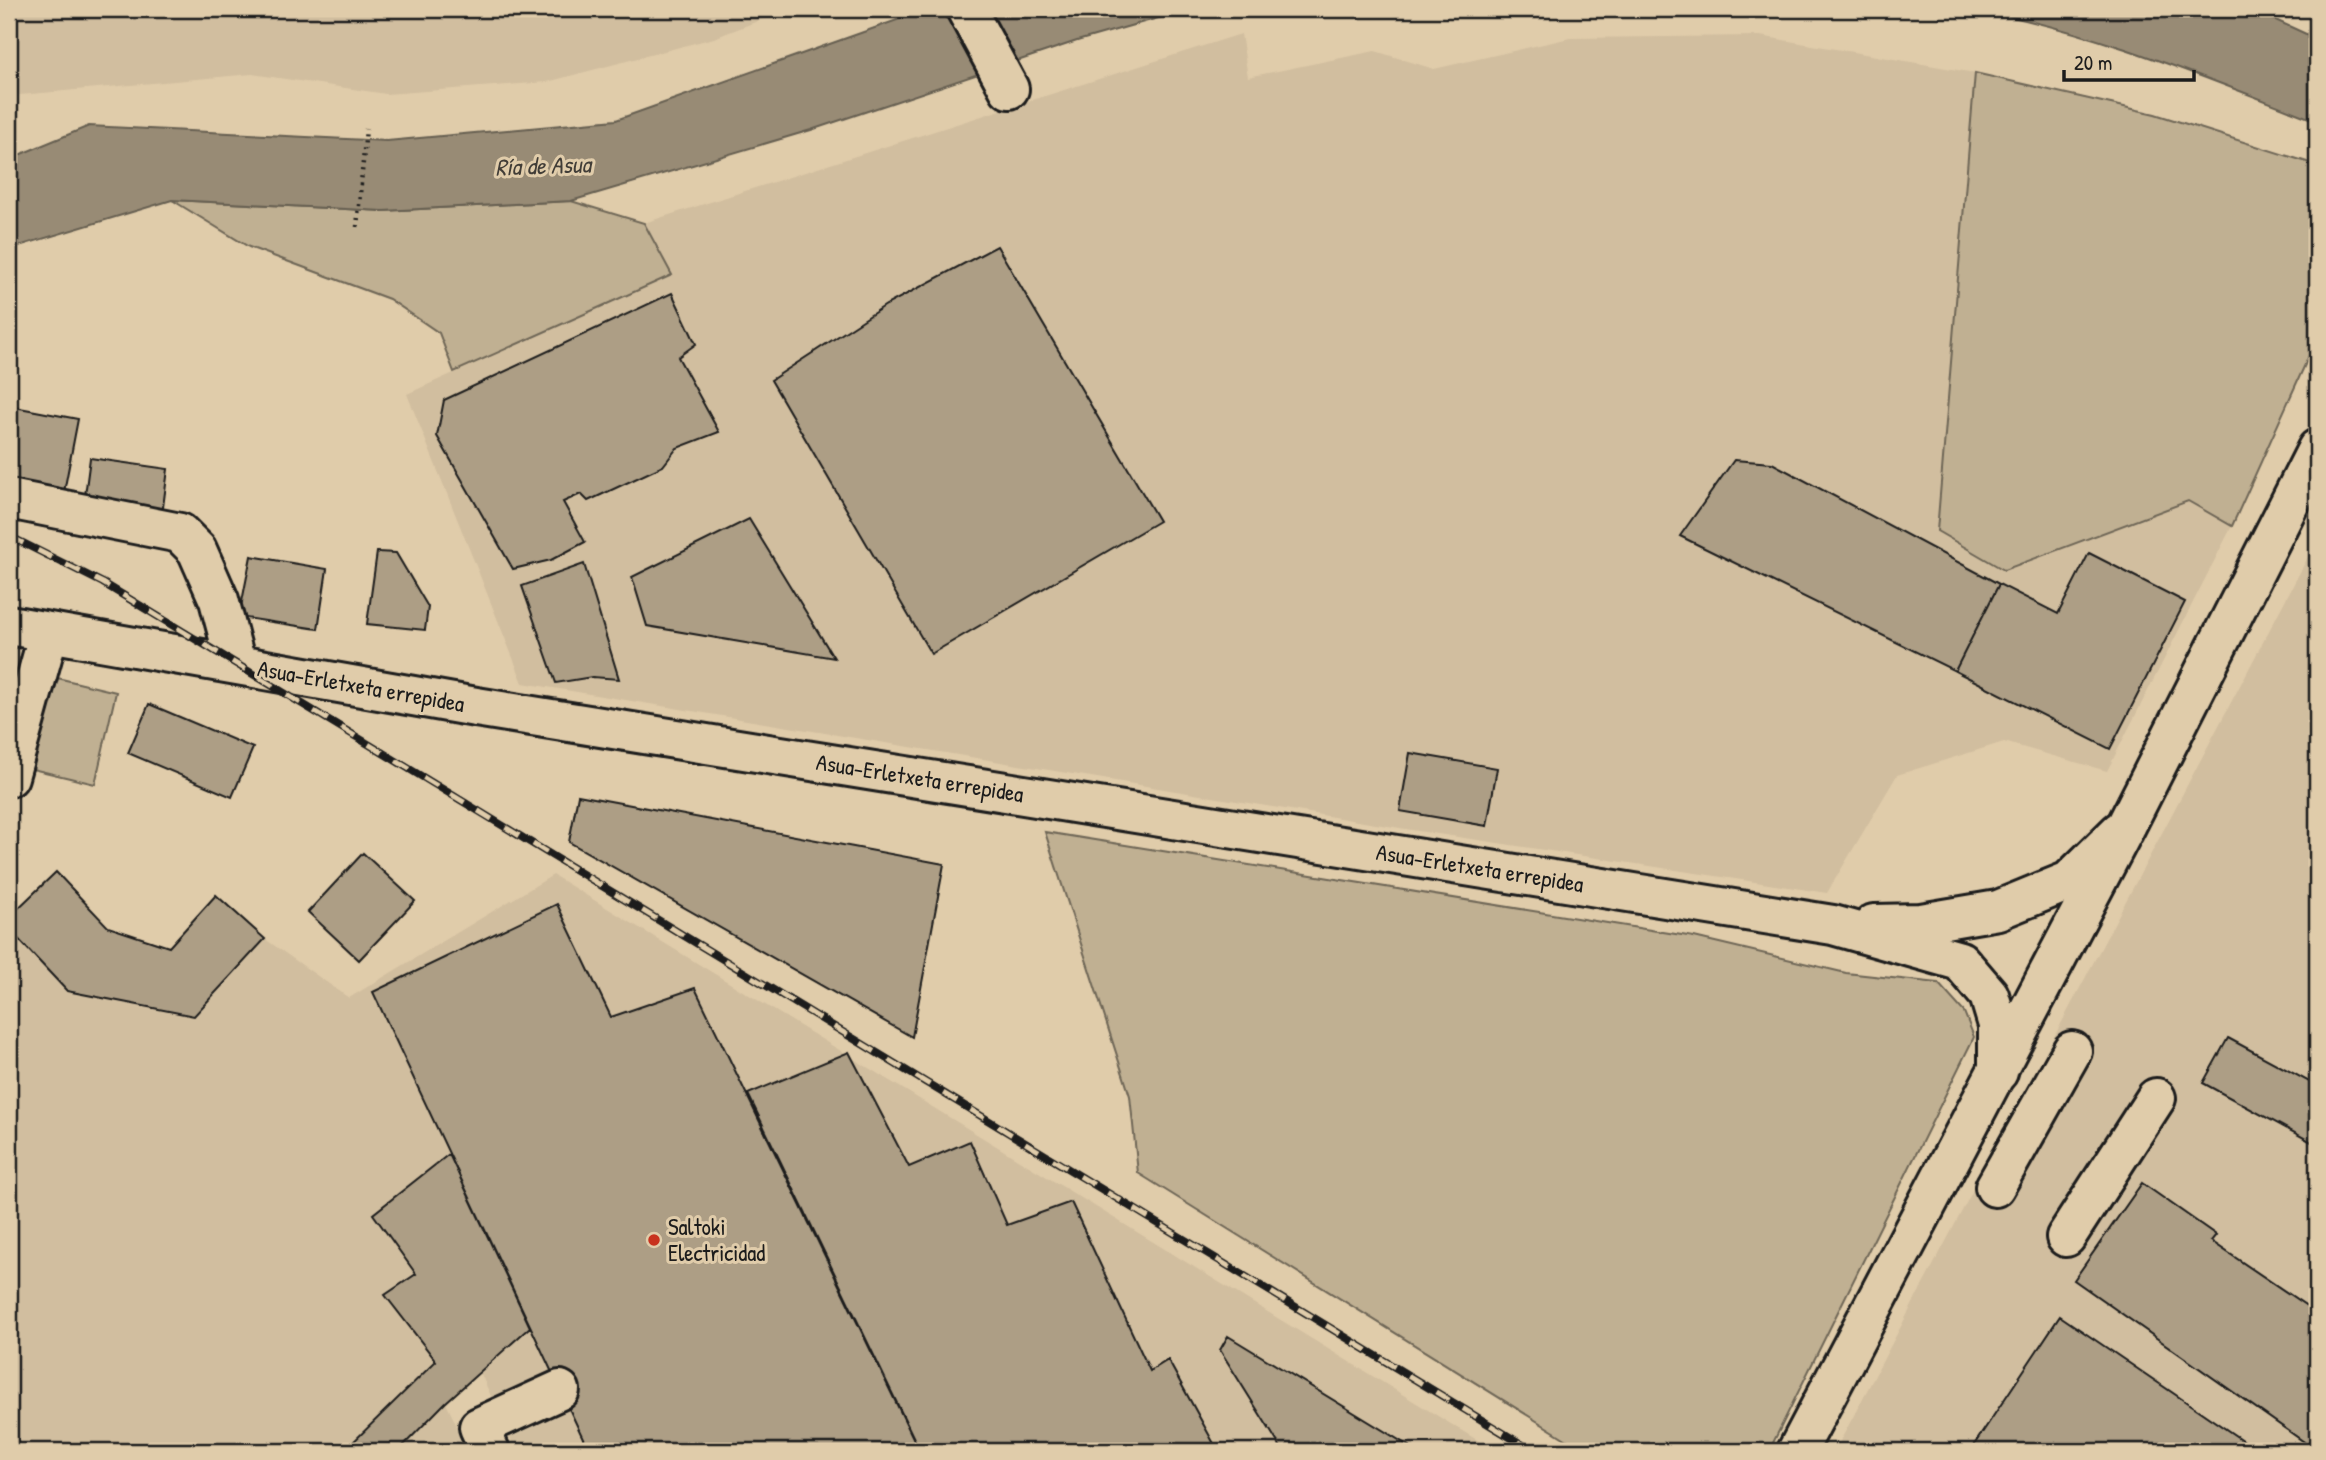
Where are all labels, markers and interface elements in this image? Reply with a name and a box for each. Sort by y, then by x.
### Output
scale bar [2064,38,2193,82]
text: 20 m [2074,48,2112,77]
water label: Ría de Asua [495,147,594,183]
street label: Asua-Erletxeta errepidea [255,652,467,719]
street label: Asua-Erletxeta errepidea [814,746,1026,809]
street label: Asua-Erletxeta errepidea [1374,836,1586,899]
place label: Saltoki Electricidad [668,1211,765,1268]
marker: Saltoki Electricidad [646,1232,662,1248]

